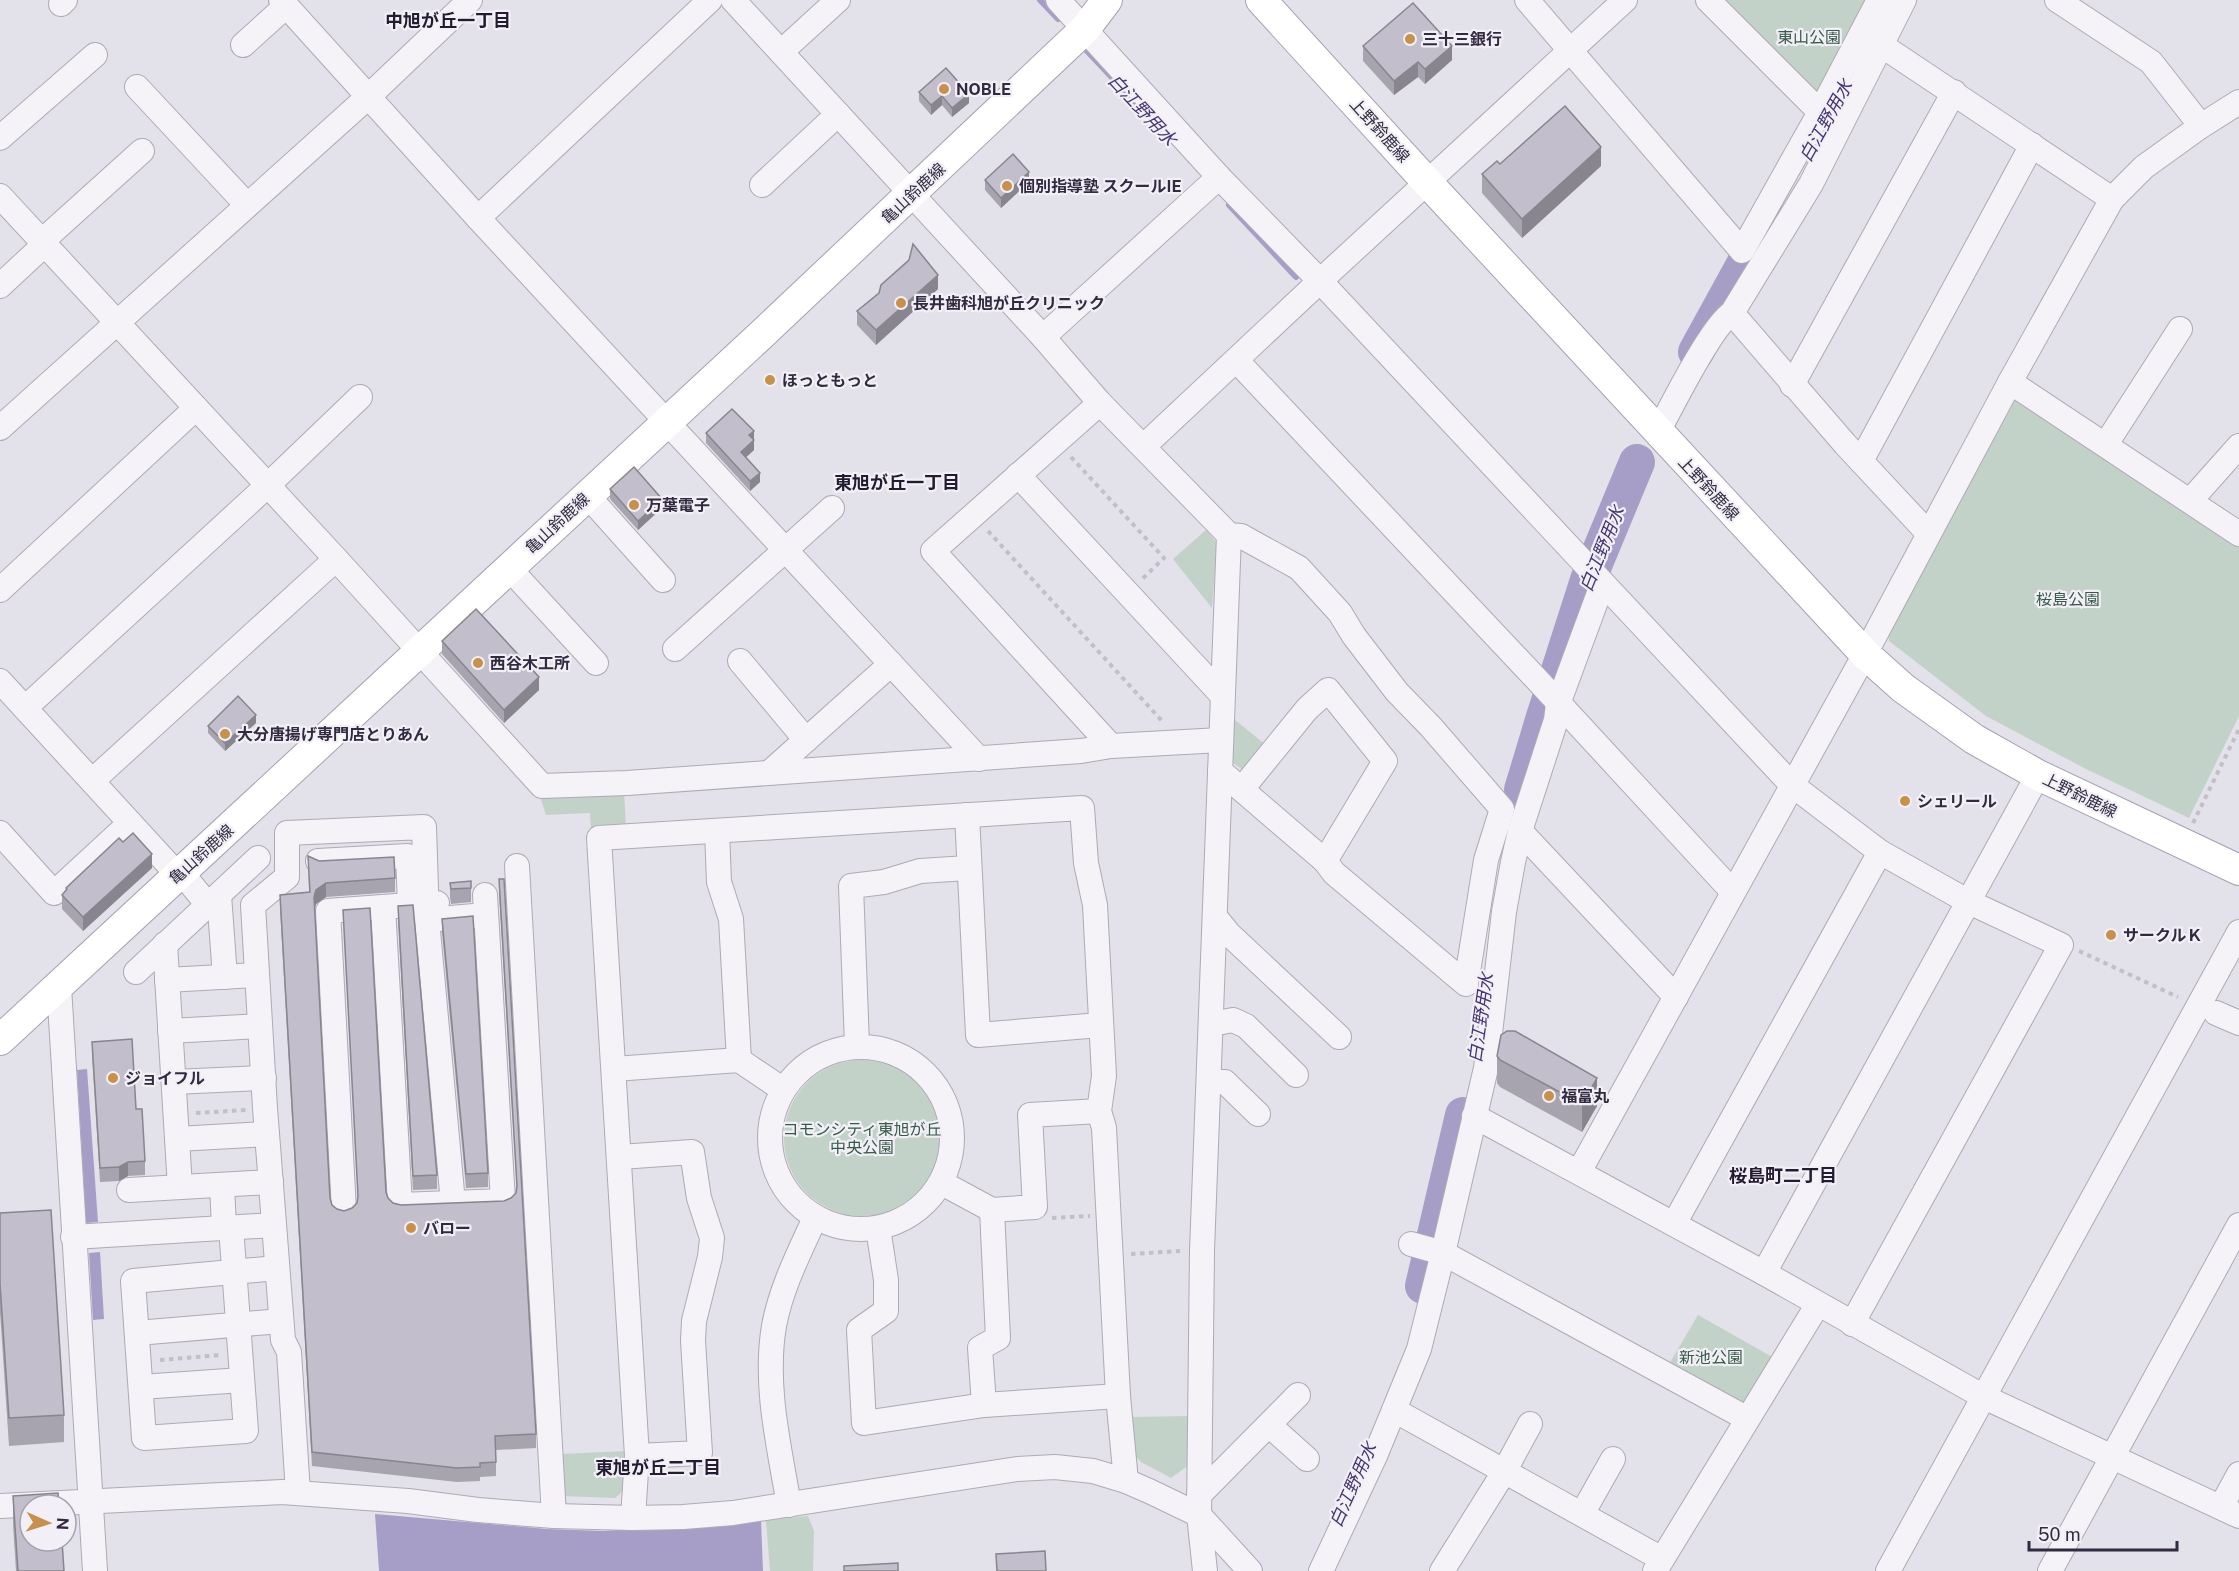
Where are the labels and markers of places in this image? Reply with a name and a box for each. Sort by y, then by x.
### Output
place label: 三十三銀行 [1422,30,1502,49]
marker: 三十三銀行 [1403,32,1417,46]
place label: NOBLE [956,80,1011,99]
marker: NOBLE [937,82,951,96]
place label: 個別指導塾 スクールIE [1019,177,1182,196]
marker: 個別指導塾 スクールIE [1000,179,1014,193]
place label: 長井歯科旭が丘クリニック [913,294,1105,313]
marker: 長井歯科旭が丘クリニック [894,296,908,310]
place label: ほっともっと [782,371,878,390]
marker: ほっともっと [763,373,777,387]
place label: 万葉電子 [646,496,710,515]
marker: 万葉電子 [627,498,641,512]
place label: 西谷木工所 [490,654,570,673]
marker: 西谷木工所 [471,656,485,670]
place label: 大分唐揚げ専門店とりあん [237,725,429,744]
marker: 大分唐揚げ専門店とりあん [218,727,232,741]
place label: シェリール [1917,792,1997,811]
marker: シェリール [1898,794,1912,808]
place label: サークルＫ [2123,926,2203,945]
marker: サークルＫ [2104,928,2118,942]
place label: ジョイフル [125,1069,205,1088]
marker: ジョイフル [106,1071,120,1085]
place label: 福富丸 [1561,1087,1609,1106]
marker: 福富丸 [1542,1089,1556,1103]
place label: バロー [423,1219,471,1238]
marker: バロー [404,1221,418,1235]

